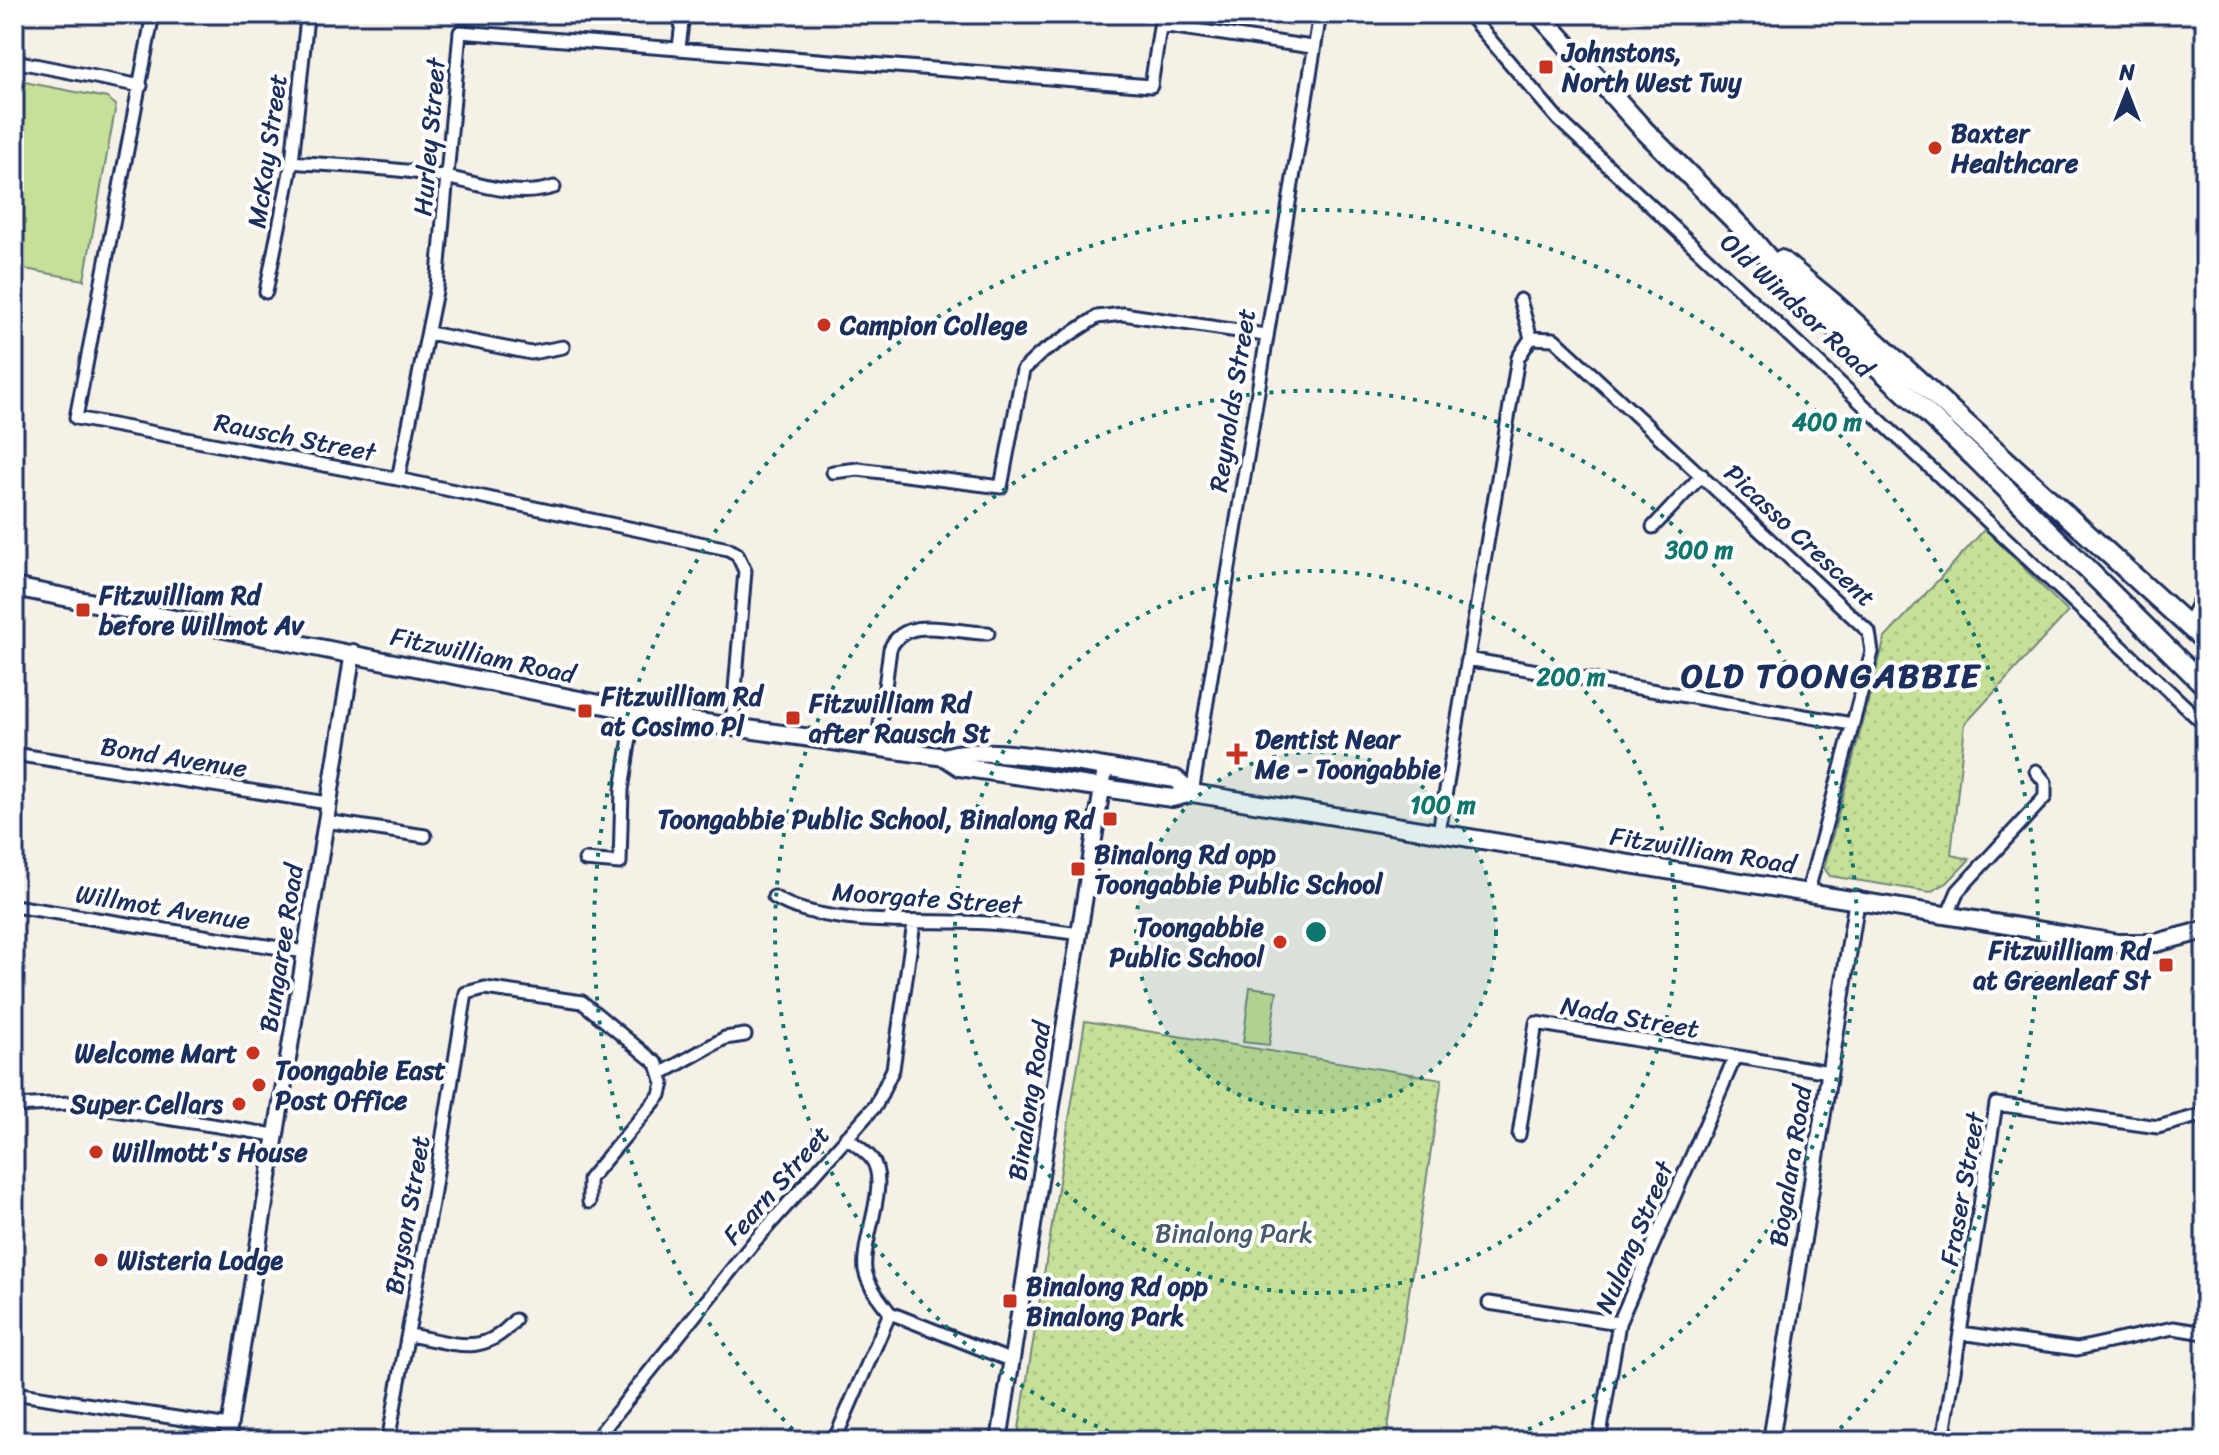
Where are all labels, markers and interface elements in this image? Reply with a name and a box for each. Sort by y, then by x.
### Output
place label: Johnstons, North West Twy [1560,29,1742,105]
north arrow [2087,52,2167,132]
text: N [2118,53,2135,92]
street label: Hurley Street [399,54,459,218]
marker: Johnstons, North West Twy [1537,58,1555,76]
street label: McKay Street [233,71,301,231]
place label: Baxter Healthcare [1951,110,2079,186]
marker: Baxter Healthcare [1926,139,1944,157]
street label: Old Windsor Road [1709,221,1887,391]
place label: Campion College [839,302,1028,348]
street label: Reynolds Street [1195,305,1269,495]
marker: Campion College [815,316,833,334]
street label: Rausch Street [210,399,381,475]
text: 400 m [1792,401,1863,443]
street label: Picasso Crescent [1713,452,1887,618]
text: 300 m [1664,529,1734,571]
place label: Fitzwilliam Rd before Willmot Av [98,572,305,648]
marker: Fitzwilliam Rd before Willmot Av [74,601,92,619]
street label: Fitzwilliam Road [386,613,582,697]
district label: OLD TOONGABBIE [1681,646,1982,706]
text: 200 m [1536,656,1606,698]
place label: Fitzwilliam Rd at Cosimo Pl [600,673,765,749]
place label: Fitzwilliam Rd after Rausch St [808,680,991,756]
marker: Fitzwilliam Rd at Cosimo Pl [576,702,594,720]
marker: Fitzwilliam Rd after Rausch St [784,709,802,727]
place label: Dentist Near Me - Toongabbie [1254,716,1441,792]
street label: Bond Avenue [97,723,251,791]
marker: Dentist Near Me - Toongabbie [1226,743,1248,765]
text: 100 m [1410,784,1476,826]
place label: Toongabbie Public School, Binalong Rd [657,796,1096,842]
marker: Toongabbie Public School, Binalong Rd [1101,810,1119,828]
street label: Fitzwilliam Road [1607,813,1802,888]
place label: Binalong Rd opp Toongabbie Public School [1094,831,1384,907]
street label: Bungaree Road [245,858,317,1035]
marker: Binalong Rd opp Toongabbie Public School [1069,860,1087,878]
street label: Moorgate Street [831,868,1025,928]
street label: Willmot Avenue [72,870,254,944]
place label: Toongabbie Public School [1109,904,1266,980]
centre of rings [1302,918,1330,946]
place label: Fitzwilliam Rd at Greenleaf St [1972,927,2152,1003]
marker: Toongabbie Public School [1271,933,1289,951]
marker: Fitzwilliam Rd at Greenleaf St [2157,956,2175,974]
street label: Nada Street [1557,982,1703,1052]
street label: Binalong Road [994,1016,1065,1184]
place label: Welcome Mart [74,1030,238,1076]
marker: Welcome Mart [244,1044,262,1062]
place label: Toongabie East Post Office [275,1047,446,1123]
marker: Toongabie East Post Office [250,1076,268,1094]
street label: Bogalara Road [1755,1080,1826,1250]
place label: Super Cellars [69,1081,224,1127]
marker: Super Cellars [230,1095,248,1113]
street label: Fraser Street [1926,1107,1998,1269]
street label: Fearn Street [710,1114,842,1256]
place label: Willmott's House [112,1129,308,1175]
street label: Bryson Street [370,1132,444,1298]
marker: Willmott's House [87,1143,105,1161]
street label: Nulang Street [1581,1152,1687,1320]
park label: Binalong Park [1155,1210,1313,1256]
place label: Wisteria Lodge [117,1237,284,1283]
marker: Wisteria Lodge [92,1251,110,1269]
place label: Binalong Rd opp Binalong Park [1026,1263,1208,1339]
marker: Binalong Rd opp Binalong Park [1001,1292,1019,1310]

